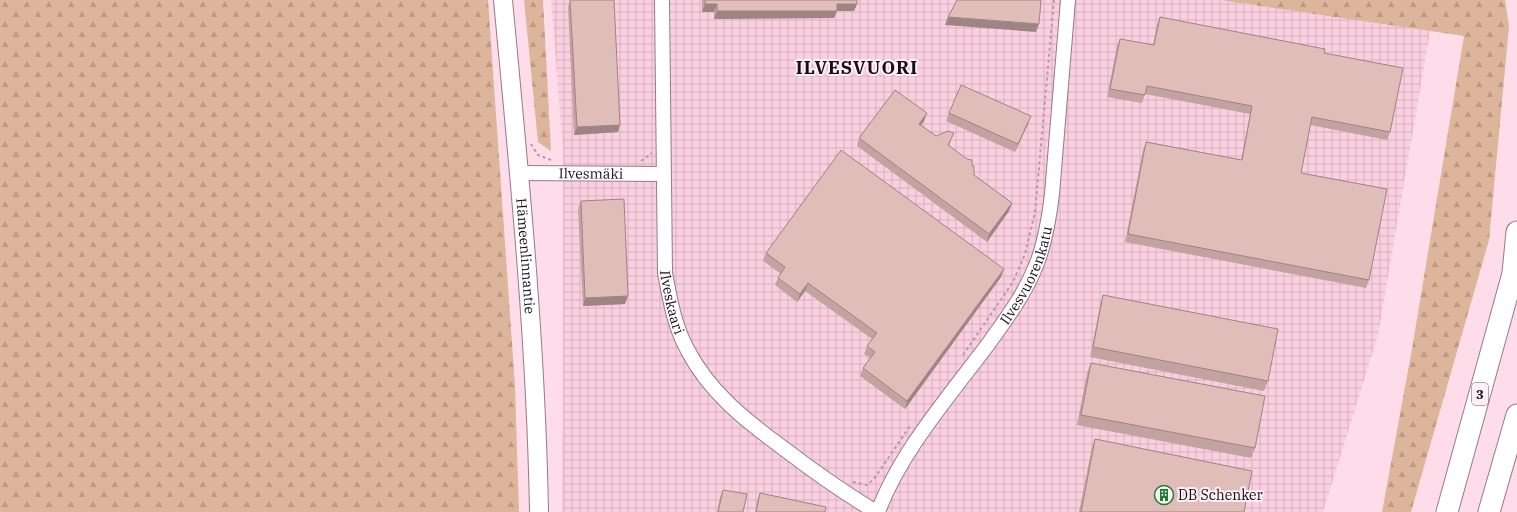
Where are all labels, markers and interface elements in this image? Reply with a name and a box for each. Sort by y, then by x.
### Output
district label: ILVESVUORI [796,56,918,79]
street label: Ilvesmäki [559,164,623,183]
street label: Hämeenlinnantie [512,197,539,314]
street label: Ilvesvuorenkatu [996,224,1056,328]
street label: Ilveskaari [656,270,688,337]
road number: 3 [1472,383,1488,405]
building icon: DB Schenker [1153,484,1175,506]
place label: DB Schenker [1178,486,1264,504]

